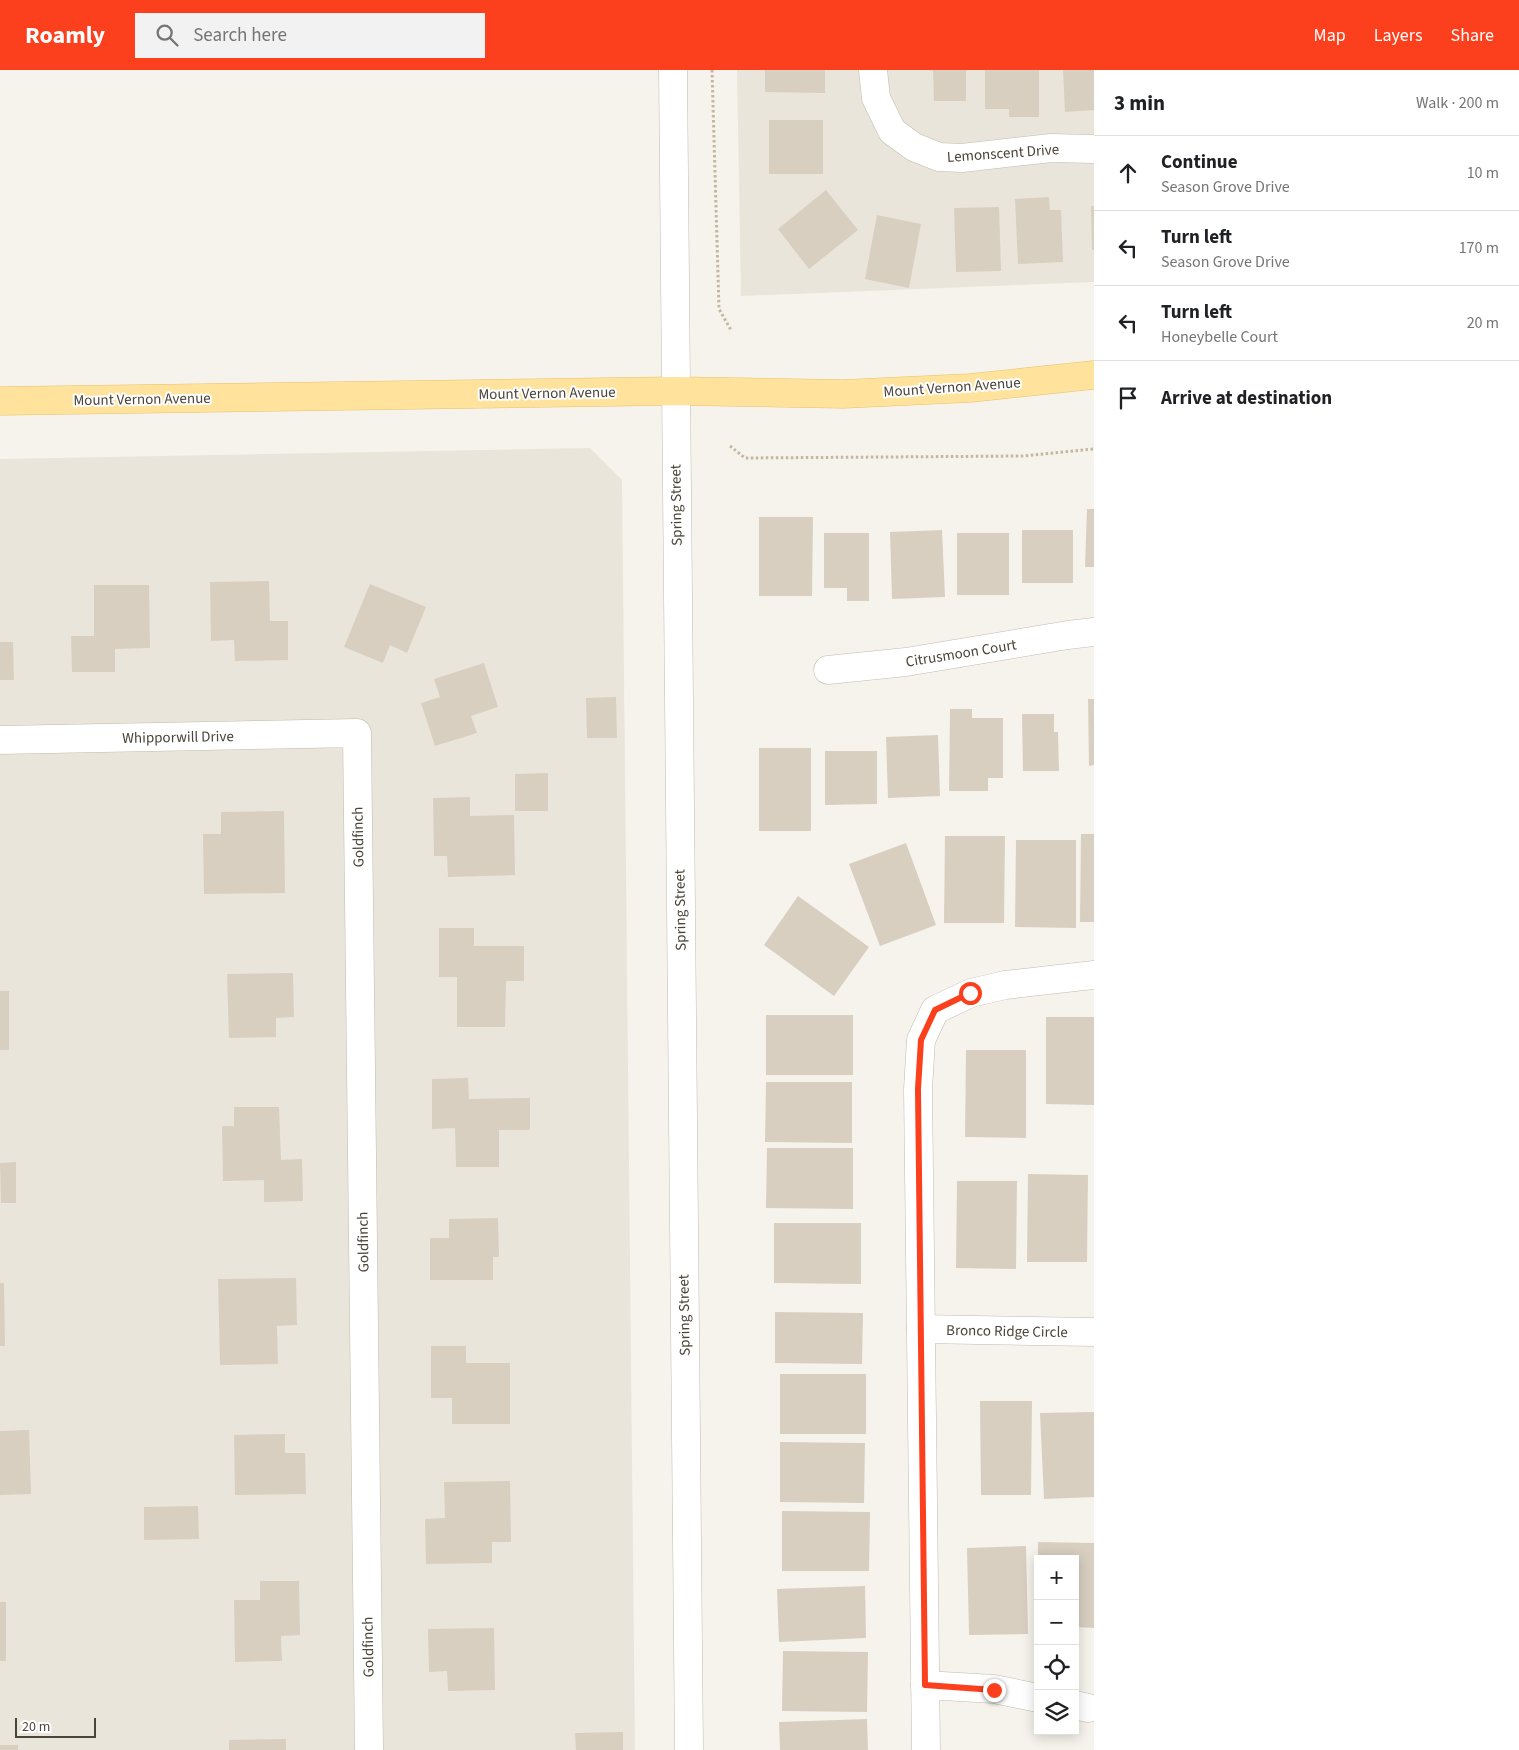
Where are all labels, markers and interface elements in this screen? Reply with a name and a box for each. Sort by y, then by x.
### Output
search box [135,13,485,58]
text: Roamly [25,18,105,53]
icon: search [153,21,181,49]
text: Search here [193,22,287,49]
text: Map [1314,23,1346,48]
text: Layers [1374,23,1423,48]
text: Share [1451,23,1494,48]
text: 3 min [1114,88,1165,118]
text: Walk · 200 m [1416,92,1499,114]
street label: Lemonscent Drive [946,139,1060,168]
text: Continue [1161,149,1238,176]
icon: ahead [1114,159,1142,187]
text: 10 m [1467,162,1499,184]
text: Season Grove Drive [1161,176,1290,198]
text: Turn left [1161,224,1232,251]
icon: left [1114,234,1142,262]
text: 170 m [1459,237,1499,259]
text: Season Grove Drive [1161,251,1290,273]
text: Turn left [1161,299,1232,326]
icon: left [1114,309,1142,337]
text: 20 m [1467,312,1499,334]
text: Honeybelle Court [1161,326,1278,348]
street label: Mount Vernon Avenue [883,372,1021,403]
street label: Mount Vernon Avenue [478,382,616,405]
icon: arrive [1114,384,1142,412]
text: Arrive at destination [1161,385,1332,412]
street label: Mount Vernon Avenue [73,388,211,411]
street label: Spring Street [665,464,688,546]
street label: Citrusmoon Court [904,634,1018,673]
street label: Whipporwill Drive [122,726,234,749]
street label: Goldfinch [347,806,370,868]
street label: Spring Street [669,869,692,951]
route start [959,982,982,1005]
street label: Goldfinch [352,1211,375,1273]
street label: Spring Street [673,1274,696,1356]
street label: Bronco Ridge Circle [946,1320,1068,1343]
map controls [1034,1555,1079,1735]
button: + [1034,1555,1079,1600]
button: − [1034,1600,1079,1645]
street label: Goldfinch [357,1616,380,1678]
button: locate [1034,1645,1079,1690]
route end [983,1679,1006,1702]
button: layers [1034,1690,1079,1735]
scale bar [15,1715,96,1738]
text: 20 m [22,1717,50,1737]

